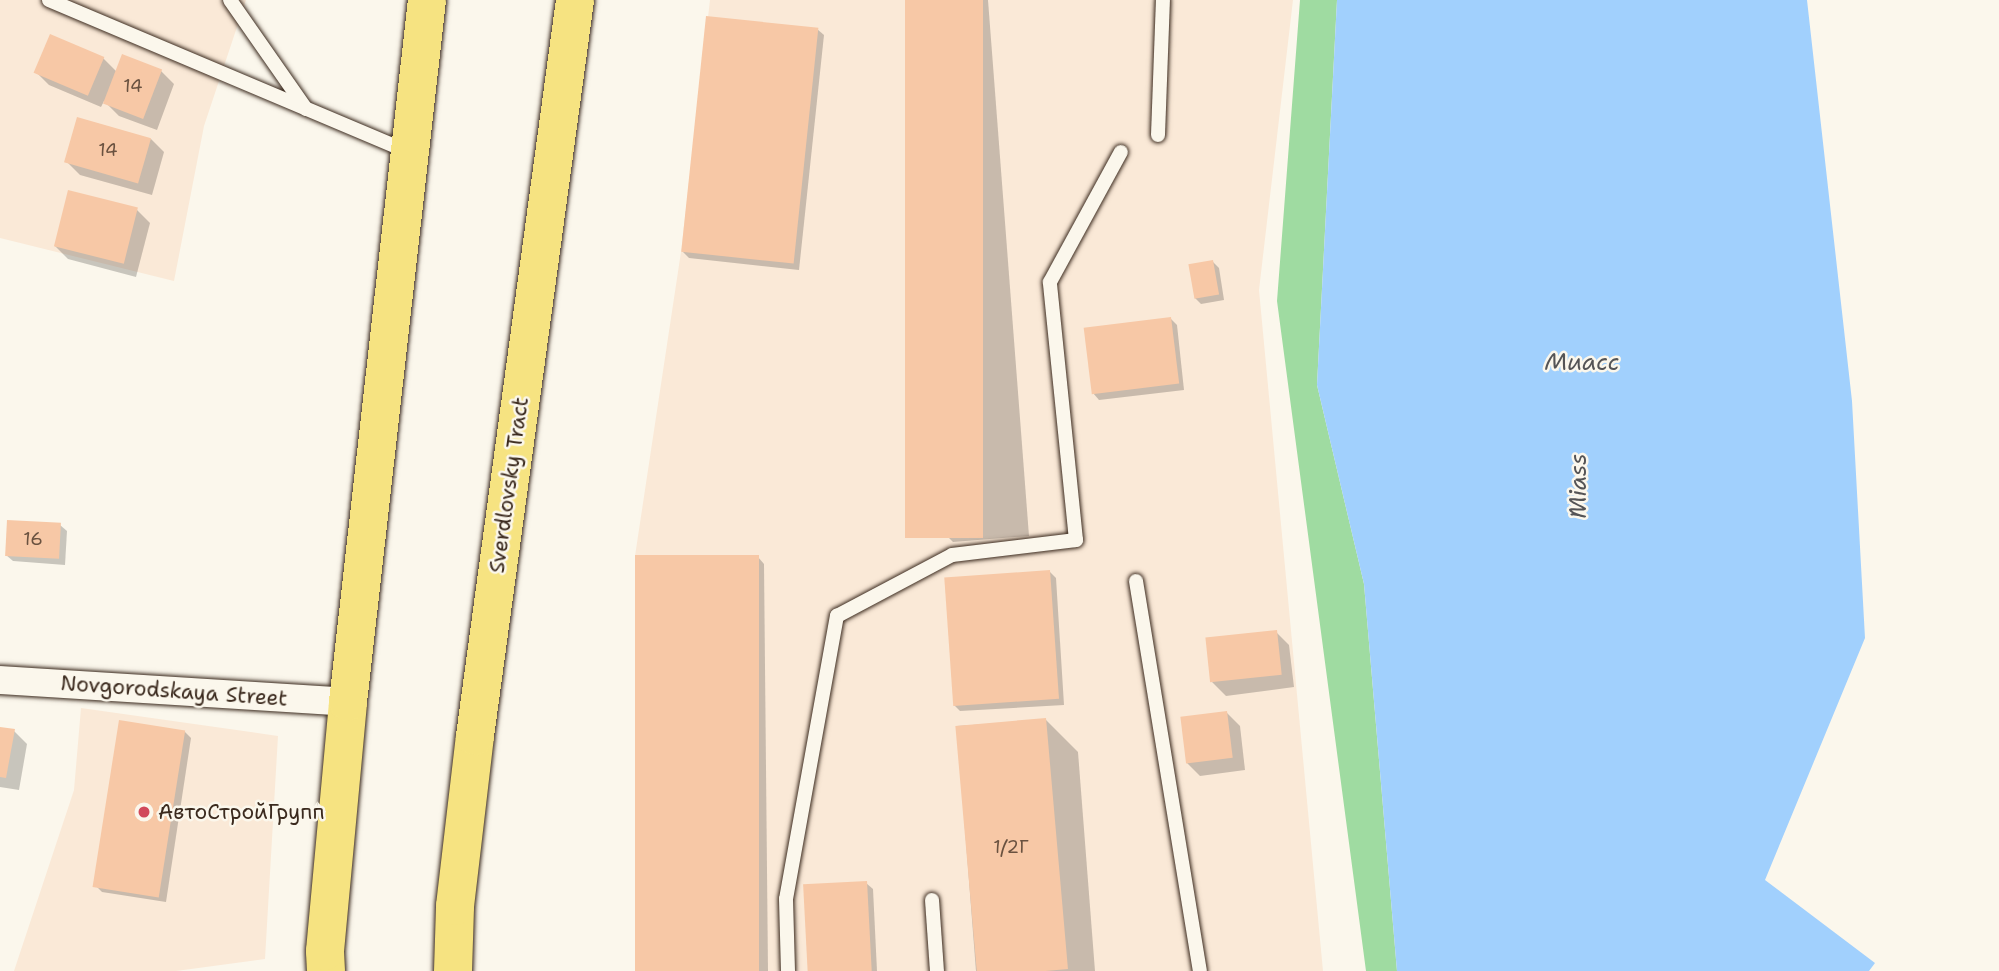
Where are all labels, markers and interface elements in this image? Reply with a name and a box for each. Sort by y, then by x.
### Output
house number: 14 [123,75,143,97]
house number: 14 [98,139,118,161]
water label: Миасс [1545,348,1619,376]
street label: Sverdlovsky Tract [484,395,534,575]
water label: Miass [1564,453,1592,519]
house number: 16 [23,528,43,550]
street label: Novgorodskaya Street [60,670,288,712]
place label: АвтоСтройГрупп [158,799,324,825]
marker: АвтоСтройГрупп [136,804,152,820]
house number: 1/2Г [993,836,1029,858]

